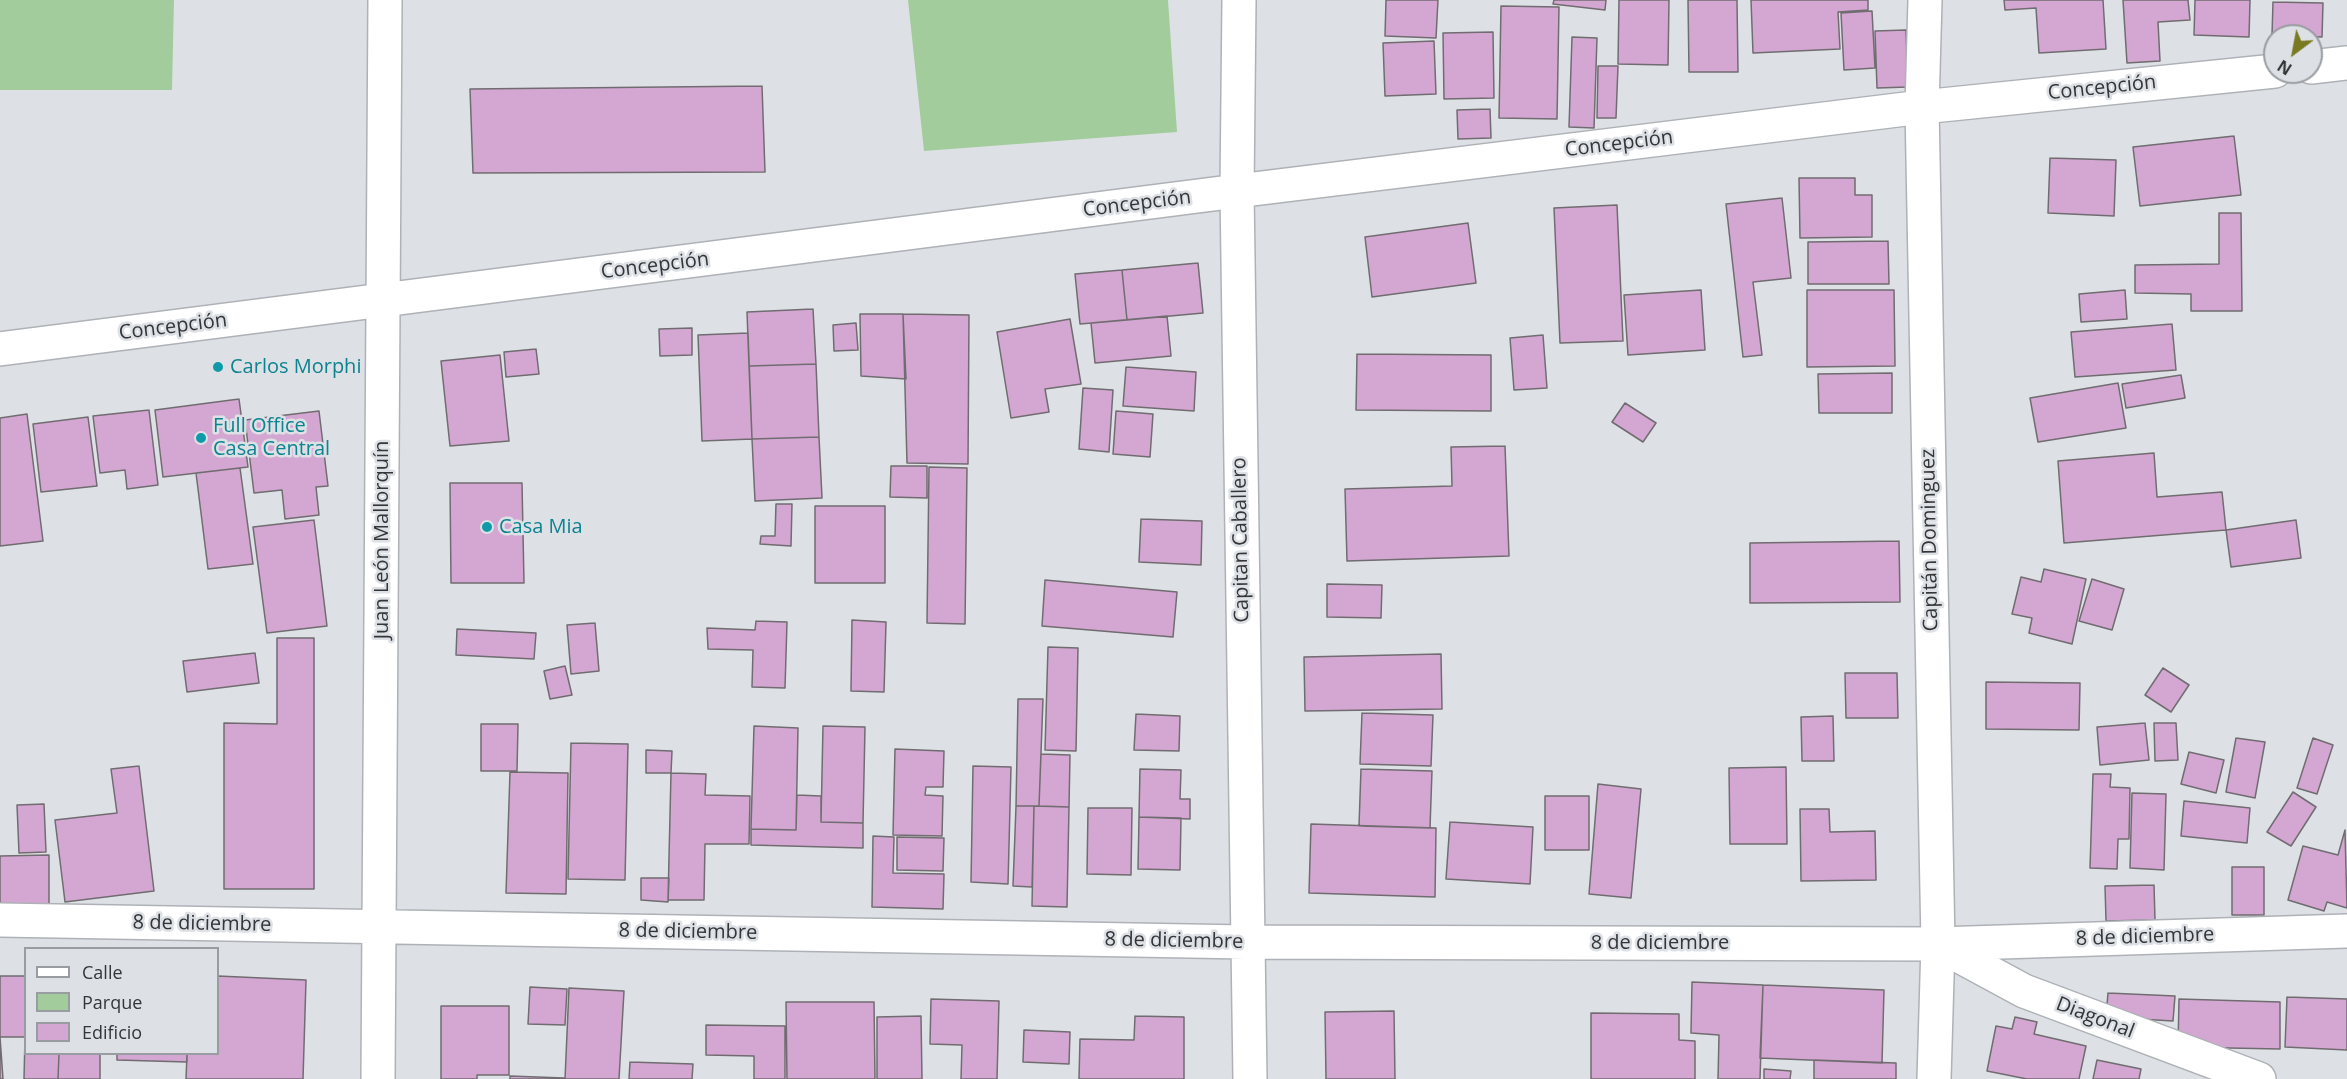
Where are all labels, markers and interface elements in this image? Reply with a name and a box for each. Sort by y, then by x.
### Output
north arrow [2263,24,2323,84]
text: N [2273,55,2296,80]
street label: Concepción [2047,70,2157,106]
street label: Concepción [1564,125,1674,163]
street label: Concepción [1082,185,1192,223]
street label: Concepción [600,247,710,285]
street label: Concepción [118,308,228,346]
place label: Carlos Morphi [230,355,361,379]
marker: Carlos Morphi [211,360,225,374]
place label: Full Office Casa Central [213,414,330,461]
marker: Full Office Casa Central [194,431,208,445]
street label: Juan León Mallorquín [370,441,394,639]
street label: Capitán Dominguez [1916,448,1944,632]
street label: Capitan Caballero [1228,457,1254,623]
place label: Casa Mia [499,515,583,539]
marker: Casa Mia [480,520,494,534]
street label: 8 de diciembre [133,911,271,937]
street label: 8 de diciembre [619,919,757,945]
street label: 8 de diciembre [2075,923,2215,951]
street label: 8 de diciembre [1105,928,1243,954]
street label: 8 de diciembre [1591,931,1729,955]
legend [24,947,219,1055]
text: Calle [82,960,123,984]
text: Parque [82,990,142,1014]
street label: Diagonal [2052,992,2138,1044]
text: Edificio [82,1020,142,1044]

